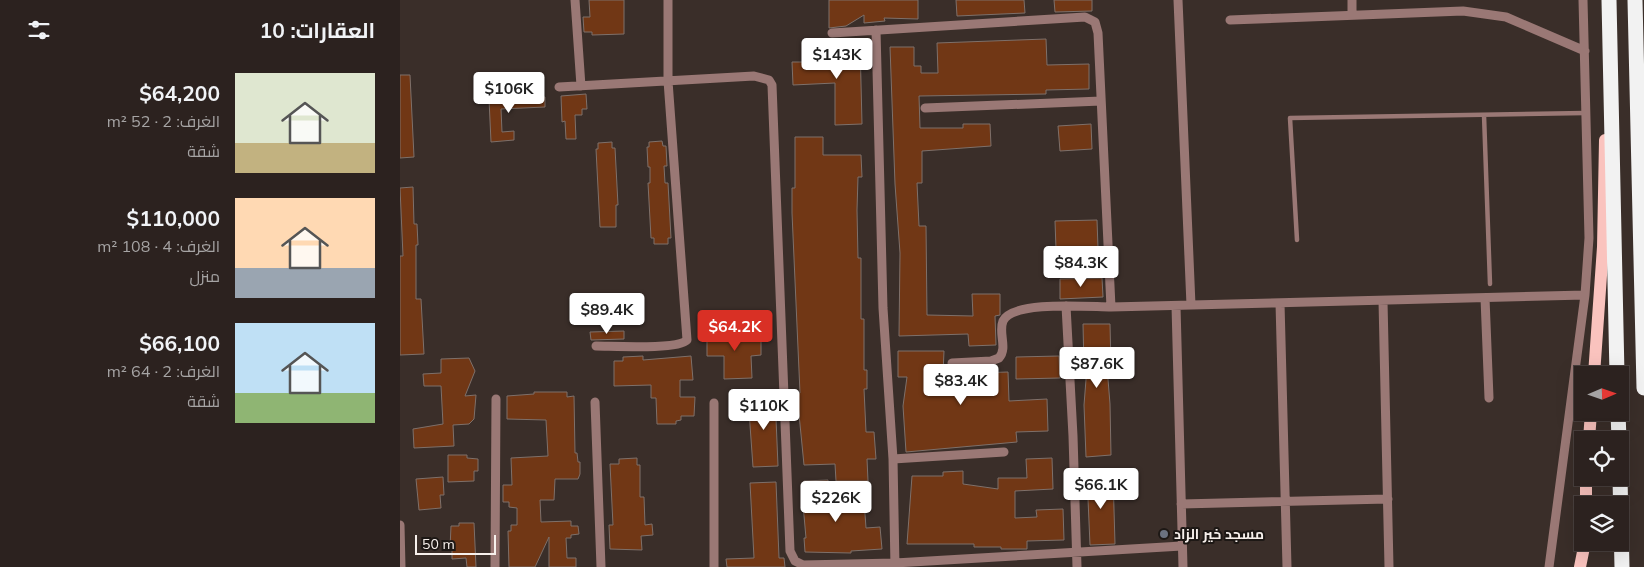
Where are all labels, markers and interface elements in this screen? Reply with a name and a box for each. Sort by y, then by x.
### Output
icon: filters [25,16,53,44]
text: العقارات: 10 [260,17,375,43]
pin: $143K [802,38,872,80]
text: $143K [812,44,862,64]
pin: $106K [474,72,544,114]
text: $106K [484,78,534,98]
text: $64,200 [139,80,220,106]
icon: home [275,93,335,153]
text: الغرف: 2 · 52 m² [107,111,220,131]
text: شقة [187,141,220,161]
text: $110,000 [127,205,220,231]
icon: home [275,218,335,278]
text: الغرف: 4 · 108 m² [97,236,220,256]
pin: $84.3K [1040,246,1122,288]
text: $84.3K [1054,252,1108,272]
text: منزل [190,266,220,286]
pin: $89.4K [566,292,648,335]
text: $89.4K [580,299,634,319]
pin: $64.2K [694,310,776,352]
text: $64.2K [708,316,762,336]
text: $66,100 [139,330,220,356]
icon: home [275,343,335,403]
pin: $87.6K [1056,346,1138,389]
text: $87.6K [1070,353,1124,373]
text: الغرف: 2 · 64 m² [107,361,220,381]
pin: $83.4K [920,364,1002,406]
north arrow [1574,366,1629,421]
map controls [1574,366,1629,551]
text: $83.4K [934,370,988,390]
pin: $110K [729,388,799,431]
text: شقة [187,391,220,411]
text: $110K [739,395,789,415]
button: locate [1574,431,1629,486]
pin: $66.1K [1060,468,1142,510]
text: $66.1K [1074,474,1128,494]
pin: $226K [801,480,871,523]
text: $226K [811,487,861,507]
button: layers [1574,496,1629,551]
place label: مسجد خير الزاد [1174,525,1264,543]
marker: مسجد خير الزاد [1158,528,1170,540]
scale bar [415,532,496,555]
text: 50 m [422,535,455,553]

